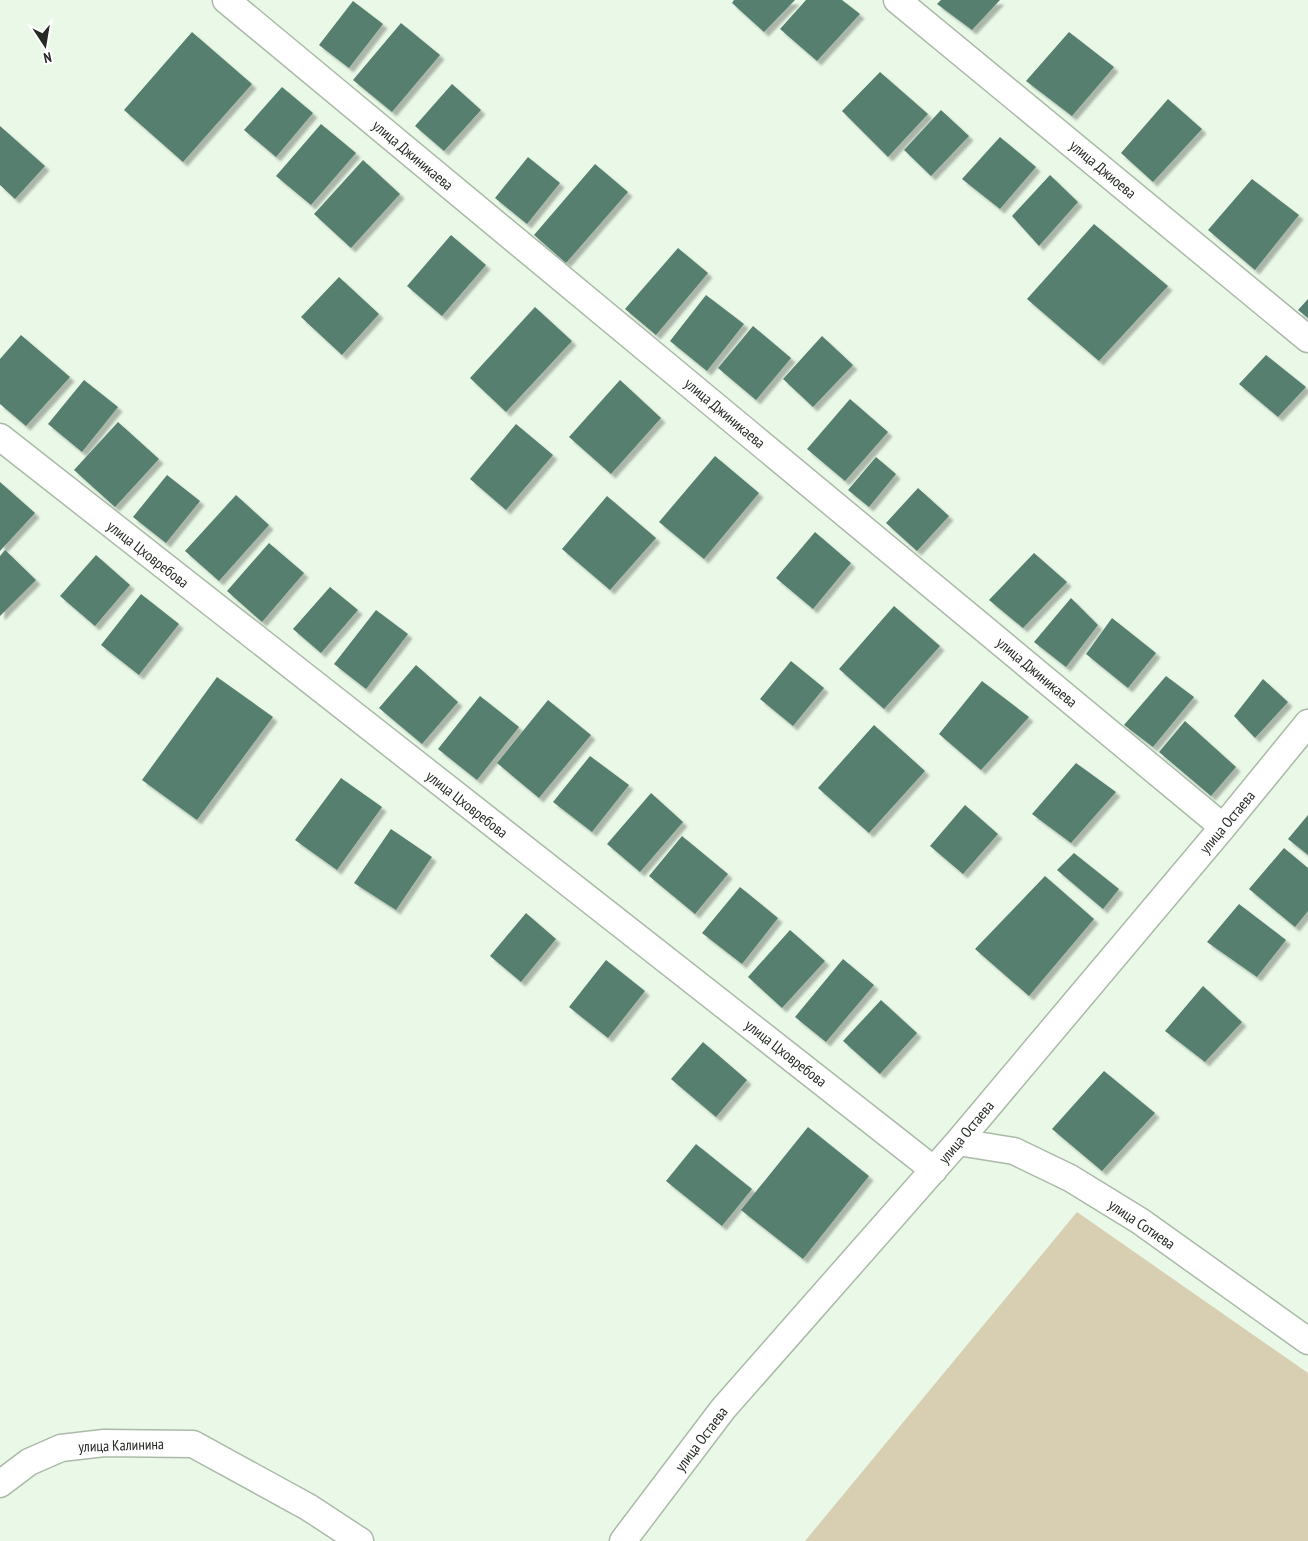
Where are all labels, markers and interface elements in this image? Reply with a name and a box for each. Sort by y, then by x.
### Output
north arrow [20,20,70,70]
text: N [42,48,53,67]
street label: улица Джиникаева [369,116,457,194]
street label: улица Джиоева [1066,136,1140,202]
street label: улица Джиникаева [681,374,769,452]
street label: улица Цховребова [103,516,193,592]
street label: улица Джиникаева [993,633,1081,711]
street label: улица Цховребова [422,766,512,842]
street label: улица Остаева [1195,787,1259,857]
street label: улица Цховребова [741,1015,831,1091]
street label: улица Остаева [934,1097,998,1167]
street label: улица Сотиева [1105,1195,1179,1253]
street label: улица Остаева [670,1403,732,1475]
street label: улица Калинина [78,1434,164,1456]

